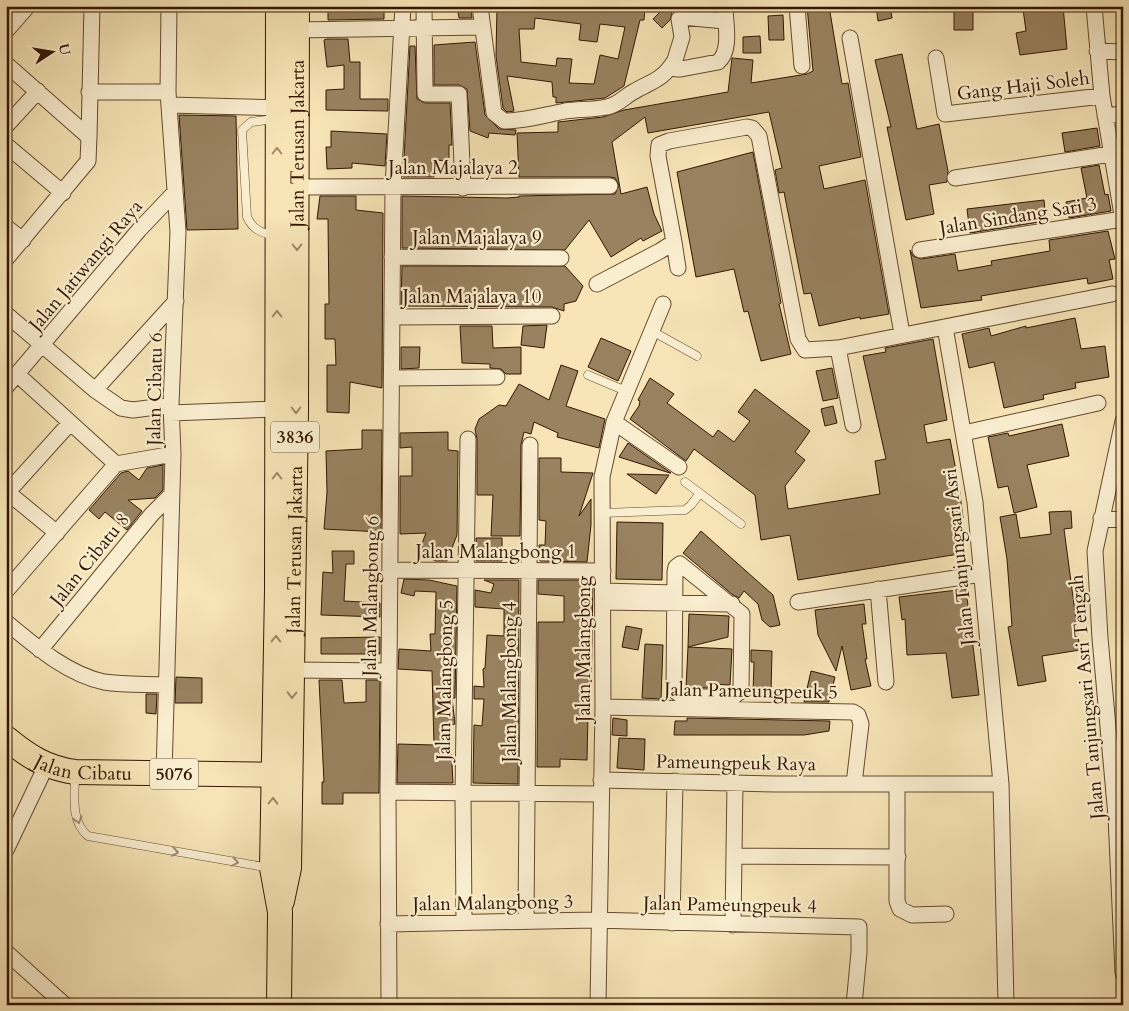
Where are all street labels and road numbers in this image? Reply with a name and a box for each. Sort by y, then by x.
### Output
street label: Jalan Terusan Jakarta [284,60,311,231]
street label: Gang Haji Soleh [955,65,1091,107]
street label: Jalan Majalaya 2 [385,155,518,181]
street label: Jalan Sindang Sari 3 [935,191,1099,242]
street label: Jalan Jatiwangi Raya [21,194,149,339]
street label: Jalan Majalaya 9 [409,225,542,251]
street label: Jalan Majalaya 10 [399,284,542,310]
street label: Jalan Cibatu 6 [141,332,169,449]
road number: 3836 [271,422,319,452]
street label: Jalan Terusan Jakarta [281,465,309,637]
street label: Jalan Tanjungsari Asri [937,467,982,650]
street label: Jalan Cibatu 8 [42,507,135,614]
street label: Jalan Malangbong 6 [357,515,385,680]
street label: Jalan Malangbong 1 [413,539,576,565]
street label: Jalan Tanjungsari Asri Tengah [1063,573,1111,823]
street label: Jalan Malangbong [571,576,597,725]
street label: Jalan Malangbong 5 [431,599,459,764]
street label: Jalan Malangbong 4 [497,601,523,765]
street label: Jalan Pameungpeuk 5 [661,676,838,706]
street label: Jalan Cibatu [27,747,132,787]
street label: Pameungpeuk Raya [656,749,816,777]
road number: 5076 [150,759,198,790]
street label: Jalan Malangbong 3 [409,889,574,917]
street label: Jalan Pameungpeuk 4 [640,890,817,920]

